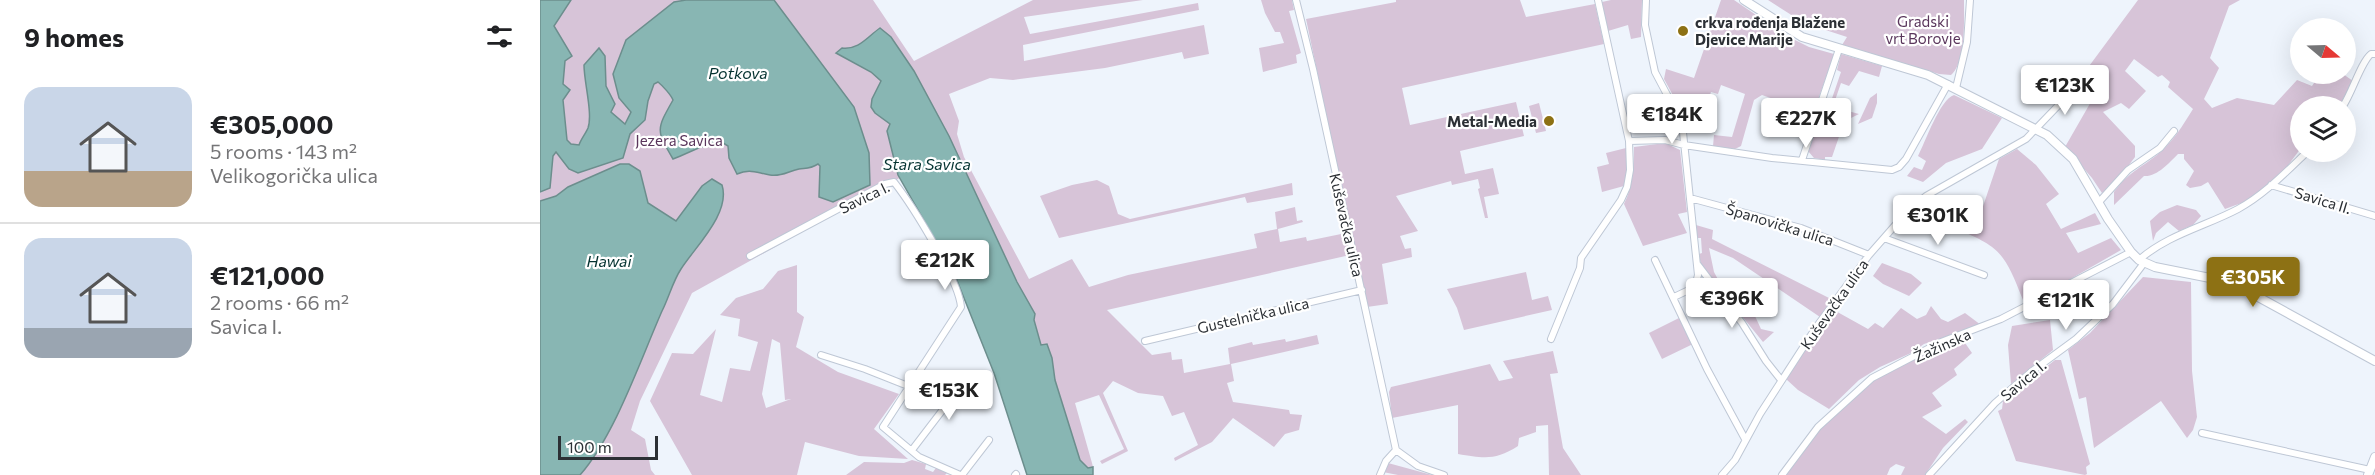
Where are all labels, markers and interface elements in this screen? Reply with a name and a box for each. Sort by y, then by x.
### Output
park label: Gradski vrt Borovje [1885,12,1961,47]
place label: crkva rođenja Blažene Djevice Marije [1695,13,1845,48]
north arrow [2290,18,2356,84]
map controls [2290,18,2356,162]
icon: filters [483,20,516,53]
text: 9 homes [24,21,124,52]
marker: crkva rođenja Blažene Djevice Marije [1676,24,1690,38]
water label: Potkova [708,63,768,82]
pin: €123K [2023,65,2107,116]
text: €123K [2035,72,2095,96]
pin: €184K [1630,94,1714,145]
button: layers [2290,96,2356,162]
pin: €227K [1764,98,1848,149]
text: €184K [1641,101,1703,125]
text: €227K [1775,105,1837,129]
text: €305,000 [210,108,334,139]
icon: home [72,111,144,183]
place label: Metal-Media [1447,112,1537,130]
marker: Metal-Media [1542,114,1556,128]
park label: Jezera Savica [635,131,723,149]
text: 5 rooms · 143 m² [210,139,357,163]
water label: Stara Savica [883,154,971,173]
text: Velikogorička ulica [210,163,378,187]
street label: Kuševačka ulica [1326,171,1368,279]
street label: Savica I. [836,177,892,217]
street label: Savica II. [2293,183,2353,217]
pin: €301K [1896,195,1980,246]
street label: Španovička ulica [1724,198,1836,249]
text: €301K [1907,202,1969,226]
pin: €212K [903,240,987,291]
text: €212K [915,247,975,271]
water label: Hawai [586,251,632,270]
street label: Kuševačka ulica [1796,256,1872,352]
pin: €305K [2211,257,2295,308]
text: €121,000 [210,259,325,290]
icon: home [72,262,144,334]
text: €305K [2221,264,2285,288]
pin: €396K [1690,278,1774,329]
pin: €121K [2024,280,2108,331]
text: €396K [1700,285,1764,309]
text: €121K [2037,287,2095,311]
text: 2 rooms · 66 m² [210,290,349,314]
street label: Gustelnička ulica [1195,293,1311,337]
text: Savica I. [210,314,282,338]
street label: Žažinska [1910,324,1973,366]
street label: Savica I. [1997,356,2049,404]
pin: €153K [907,370,991,421]
text: €153K [919,377,979,401]
scale bar [558,433,658,460]
text: 100 m [567,437,612,456]

